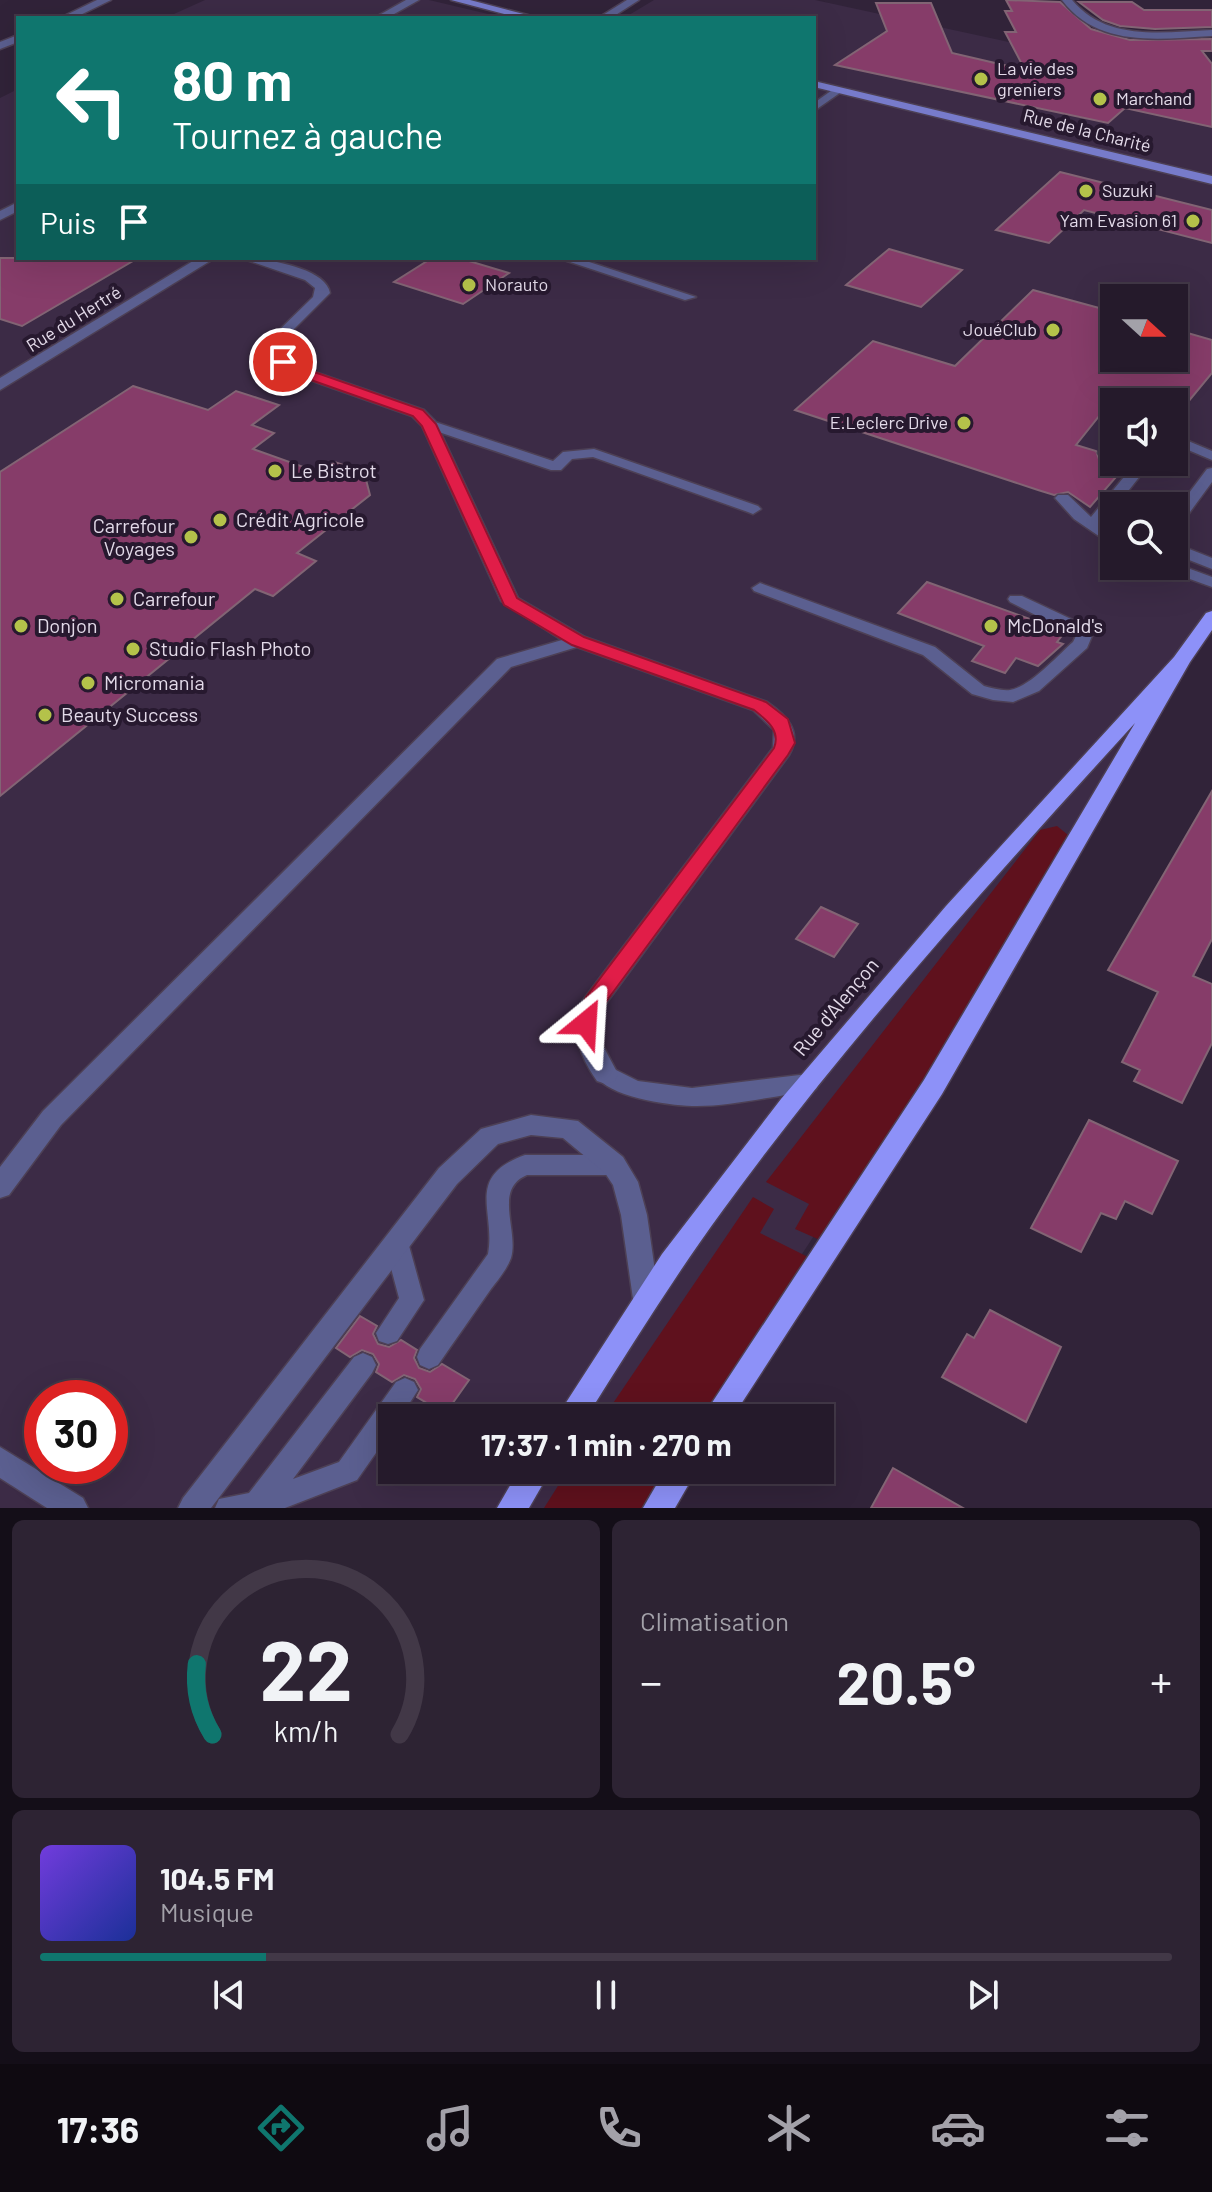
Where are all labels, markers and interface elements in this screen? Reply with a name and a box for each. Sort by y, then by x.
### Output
text: 80 m [172,45,292,112]
icon: left [40,48,144,152]
place label: La vie des greniers [997,57,1074,100]
marker: La vie des greniers [972,70,990,88]
place label: Marchand [1116,87,1192,109]
marker: Marchand [1091,90,1109,108]
street label: Rue de la Charité [1021,104,1153,157]
text: Tournez à gauche [172,113,443,156]
place label: Suzuki [1102,179,1153,201]
marker: Suzuki [1077,182,1095,200]
icon: arrive [112,200,156,244]
text: Puis [40,204,96,240]
place label: Yam Evasion 61 [1060,209,1177,231]
marker: Yam Evasion 61 [1184,212,1202,230]
place label: Norauto [485,273,548,295]
marker: Norauto [460,276,478,294]
street label: Rue du Hertré [22,280,125,356]
north arrow [1100,284,1188,372]
map controls [1100,284,1188,580]
place label: JouéClub [963,318,1037,340]
marker: JouéClub [1044,321,1062,339]
pin [249,328,317,396]
icon: arrive [261,340,305,384]
button: sound [1100,388,1188,476]
place label: E.Leclerc Drive [830,411,948,433]
marker: E.Leclerc Drive [955,414,973,432]
place label: Le Bistrot [291,458,377,482]
marker: Le Bistrot [266,462,284,480]
button: search [1100,492,1188,580]
place label: Crédit Agricole [236,507,365,531]
marker: Crédit Agricole [211,511,229,529]
place label: Carrefour Voyages [93,513,175,560]
marker: Carrefour Voyages [182,528,200,546]
place label: Carrefour [133,586,215,610]
marker: Carrefour [108,590,126,608]
place label: Donjon [37,613,98,637]
place label: McDonald's [1007,613,1103,637]
marker: Donjon [12,617,30,635]
marker: McDonald's [982,617,1000,635]
place label: Studio Flash Photo [149,636,311,660]
marker: Studio Flash Photo [124,640,142,658]
place label: Micromania [104,670,205,694]
marker: Micromania [79,674,97,692]
place label: Beauty Success [61,702,198,726]
marker: Beauty Success [36,706,54,724]
street label: Rue d'Alençon [787,953,883,1060]
position arrow [544,981,628,1065]
speed limit sign: 30 [24,1380,128,1484]
text: 17:37 · 1 min · 270 m [480,1426,732,1462]
text: Climatisation [640,1605,789,1636]
text: 22 [259,1618,353,1718]
text: 20.5° [837,1645,975,1717]
text: − [640,1654,662,1707]
text: + [1150,1654,1172,1707]
text: km/h [274,1713,338,1748]
text: 104.5 FM [160,1860,274,1896]
text: Musique [160,1896,254,1927]
icon: previous [207,1973,251,2017]
icon: pause [584,1973,628,2017]
icon: next [961,1973,1005,2017]
icon: directions [253,2100,309,2156]
icon: music [422,2100,478,2156]
icon: phone [591,2100,647,2156]
icon: climate [761,2100,817,2156]
icon: car [930,2100,986,2156]
icon: filters [1099,2100,1155,2156]
text: 17:36 [57,2107,139,2150]

